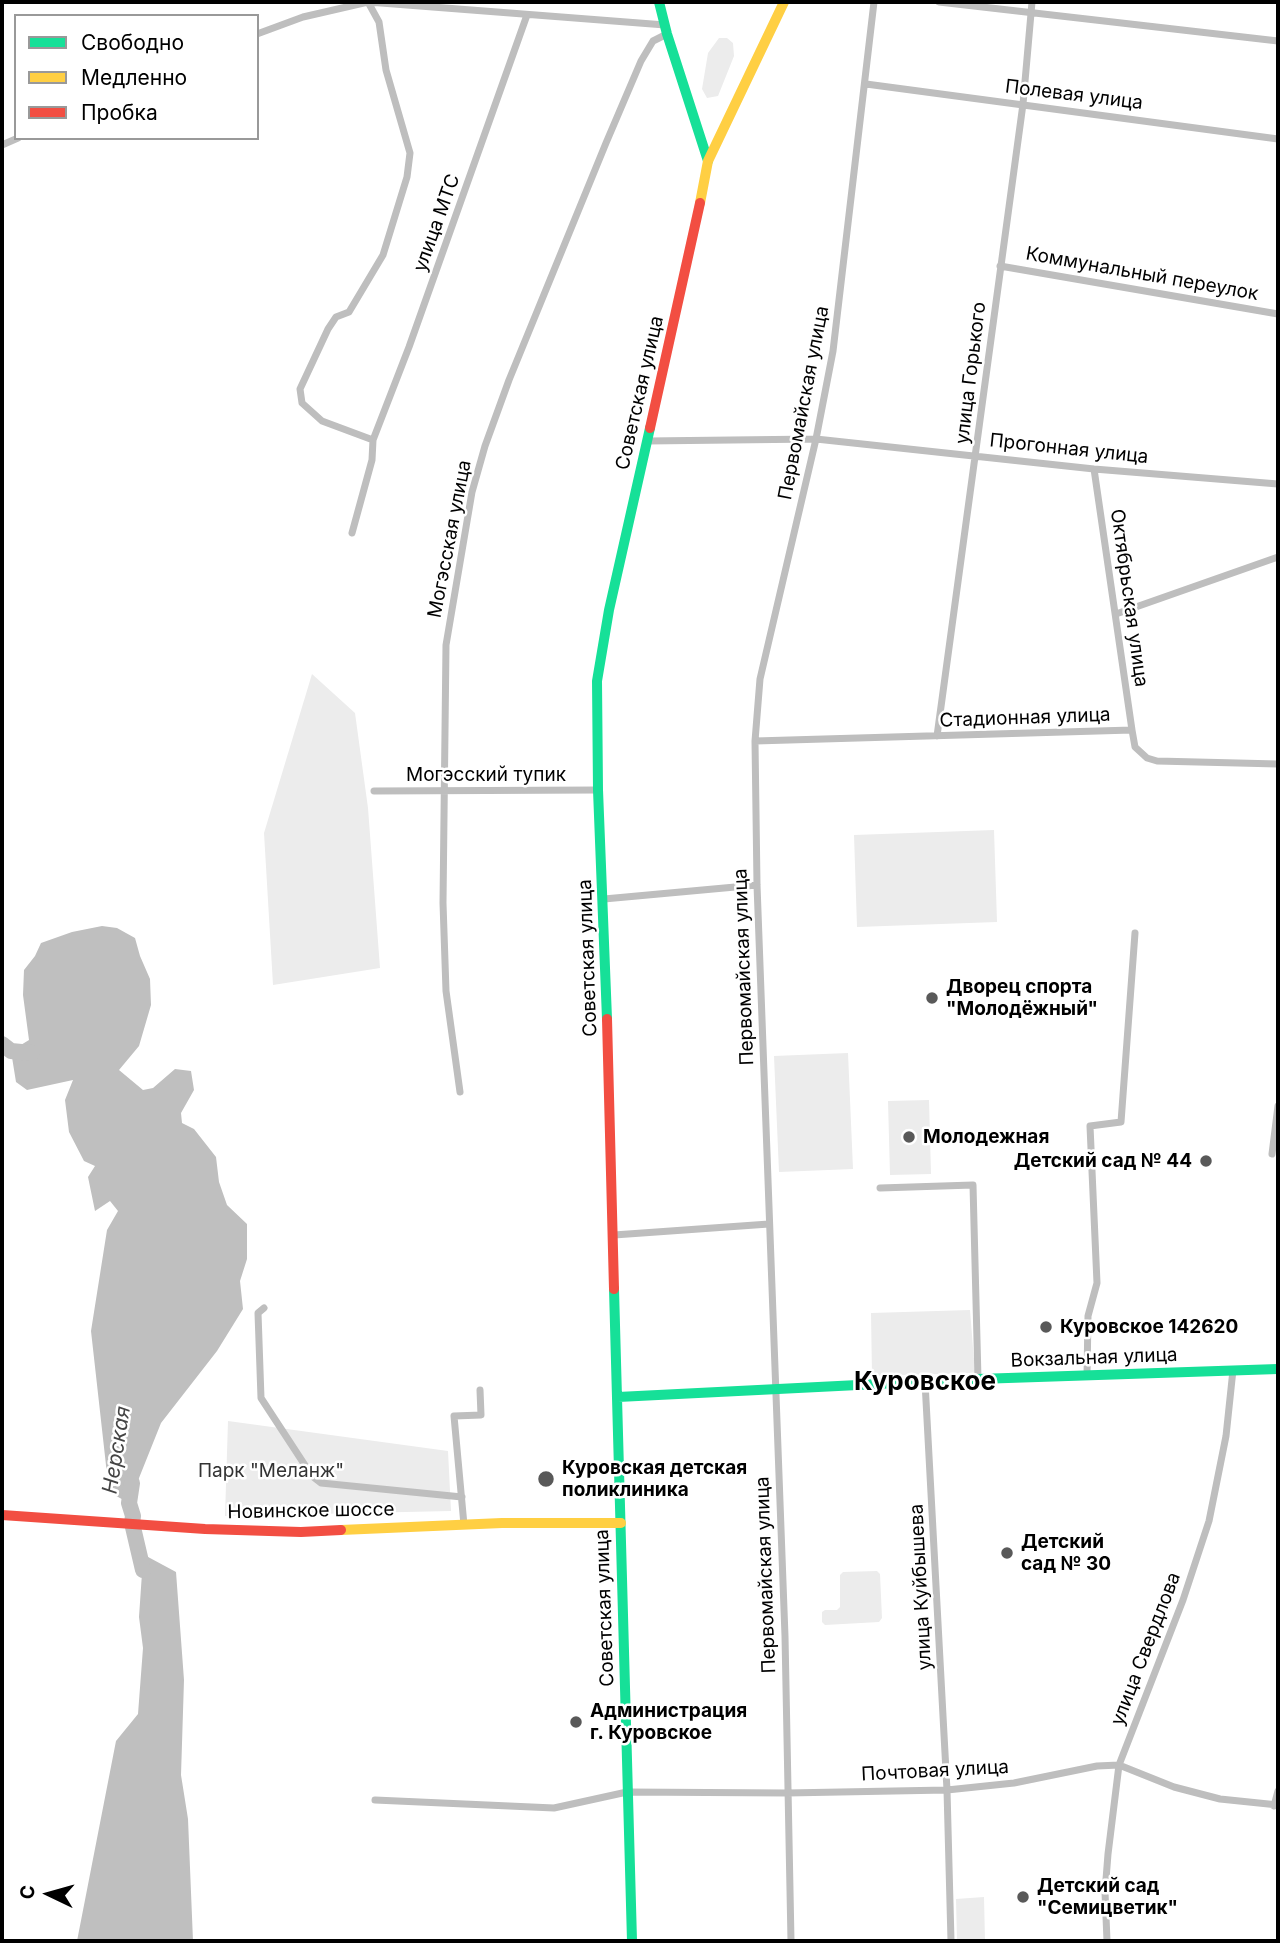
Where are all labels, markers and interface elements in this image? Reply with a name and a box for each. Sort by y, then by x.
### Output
legend [14,14,259,140]
text: Свободно [81,30,184,55]
text: Медленно [81,65,187,90]
street label: Полевая улица [1004,75,1144,115]
text: Пробка [81,100,158,125]
street label: улица МТС [409,171,465,275]
street label: Коммунальный переулок [1024,242,1260,306]
street label: улица Горького [951,301,991,445]
street label: Первомайская улица [774,304,834,502]
street label: Советская улица [611,314,669,472]
street label: Прогонная улица [988,429,1150,469]
street label: Могэсская улица [424,458,476,620]
street label: Октябрьская улица [1105,508,1153,688]
street label: Стадионная улица [939,704,1111,732]
street label: Могэсский тупик [406,764,566,786]
street label: Первомайская улица [729,868,759,1066]
street label: Советская улица [574,879,602,1037]
place label: Дворец спорта "Молодёжный" [946,976,1098,1020]
marker: Дворец спорта "Молодёжный" [924,990,940,1006]
place label: Молодежная [923,1126,1049,1148]
marker: Молодежная [901,1129,917,1145]
place label: Детский сад № 44 [1014,1150,1192,1172]
marker: Детский сад № 44 [1198,1153,1214,1169]
place label: Куровское 142620 [1060,1316,1238,1338]
marker: Куровское 142620 [1038,1319,1054,1335]
street label: Вокзальная улица [1010,1344,1178,1372]
district label: Куровское [854,1366,996,1398]
water label: Нерская [98,1404,136,1496]
place label: Куровская детская поликлиника [562,1457,747,1501]
park label: Парк "Меланж" [198,1460,344,1482]
marker: Куровская детская поликлиника [536,1469,556,1489]
street label: Первомайская улица [751,1476,781,1674]
street label: Новинское шоссе [227,1498,395,1524]
street label: улица Куйбышева [905,1503,937,1671]
street label: Советская улица [591,1529,619,1687]
place label: Детский сад № 30 [1021,1531,1111,1575]
marker: Детский сад № 30 [999,1545,1015,1561]
street label: улица Свердлова [1106,1569,1186,1729]
place label: Администрация г. Куровское [590,1700,747,1744]
marker: Администрация г. Куровское [568,1714,584,1730]
street label: Почтовая улица [861,1756,1009,1786]
north arrow [14,1859,84,1929]
place label: Детский сад "Семицветик" [1037,1875,1178,1919]
text: С [16,1884,40,1900]
marker: Детский сад "Семицветик" [1015,1889,1031,1905]

